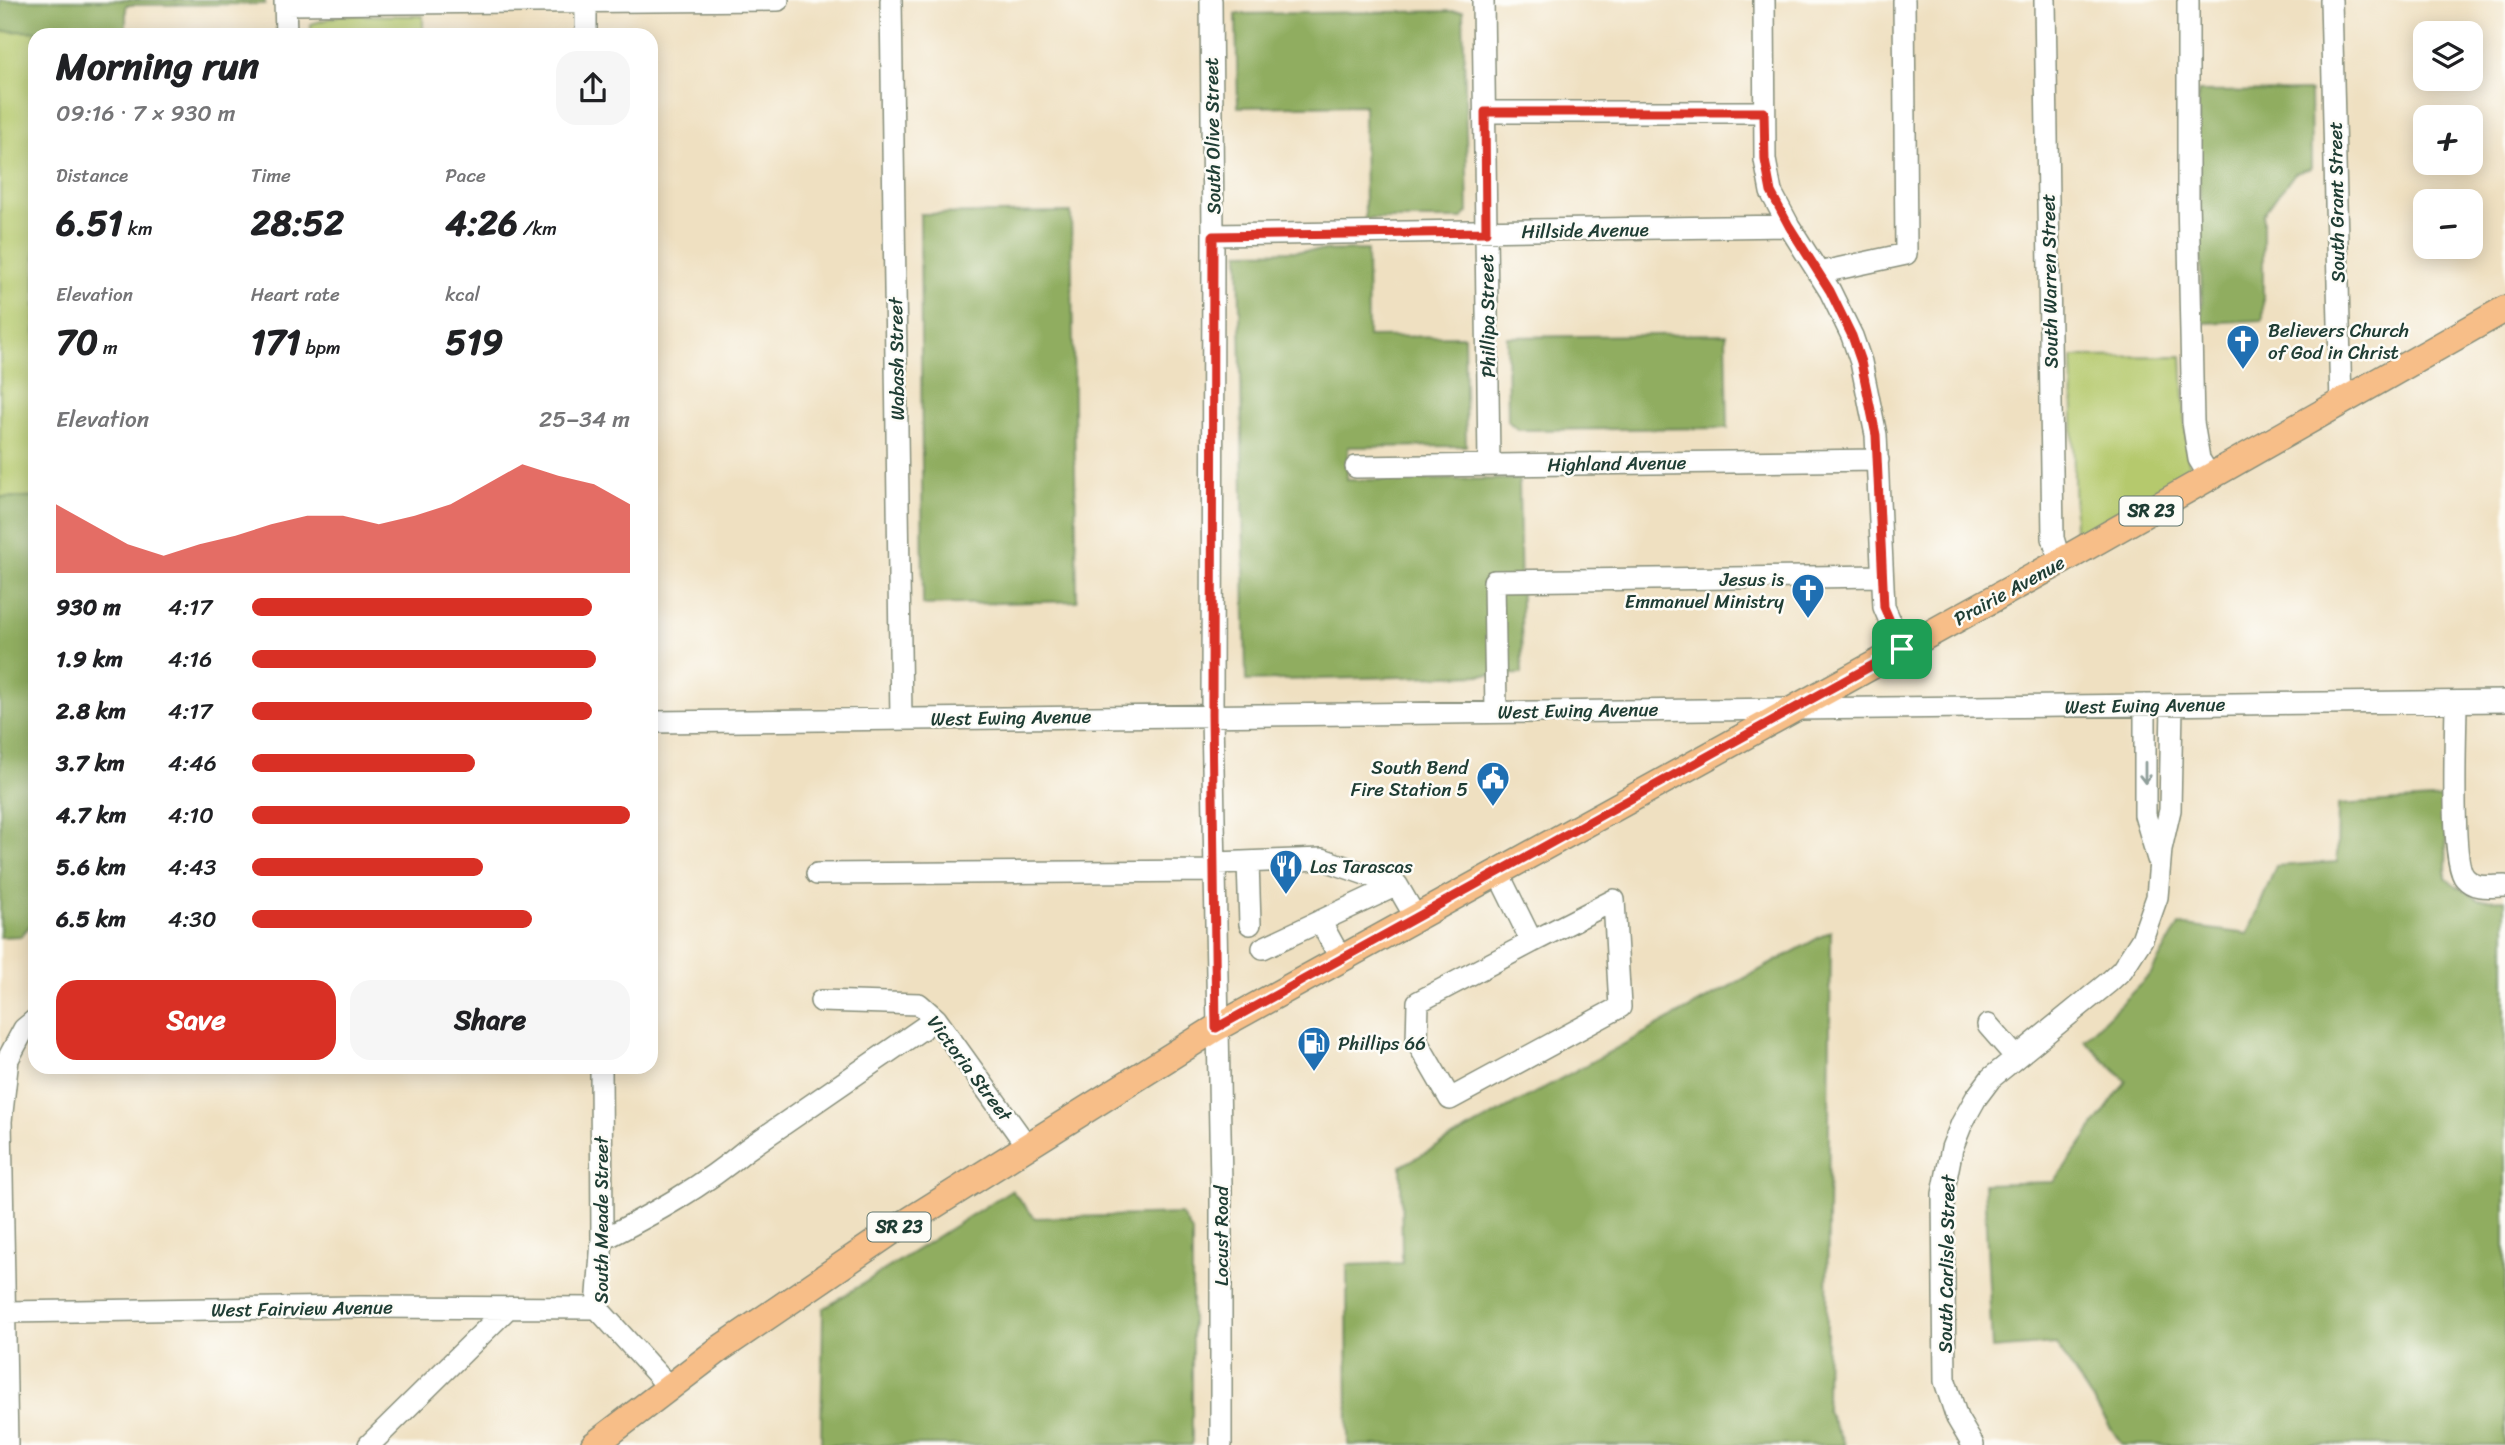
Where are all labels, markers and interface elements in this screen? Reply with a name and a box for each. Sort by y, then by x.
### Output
map controls [2413,21,2483,259]
button: layers [2413,21,2483,91]
text: Morning run [56,33,259,100]
button: share [556,51,630,125]
street label: South Olive Street [1195,57,1230,215]
text: 09:16 · 7 × 930 m [56,93,235,134]
button: + [2413,105,2483,175]
street label: South Grant Street [2319,121,2354,283]
text: Distance [56,159,128,192]
text: Time [251,159,291,192]
text: Pace [445,159,486,192]
button: − [2413,189,2483,259]
text: 6.51 [56,192,123,254]
text: 28:52 [251,192,344,254]
text: 4:26 [445,192,518,254]
street label: South Warren Street [2031,193,2068,369]
text: km [123,212,152,245]
text: /km [518,212,557,245]
street label: Hillside Avenue [1521,213,1649,248]
street label: Phillipa Street [1470,254,1505,378]
text: Elevation [56,278,133,311]
text: Heart rate [251,278,340,311]
text: kcal [445,278,480,311]
street label: Wabash Street [879,296,914,421]
text: 70 [56,311,98,373]
text: 171 [251,311,301,373]
text: 519 [445,311,503,373]
place label: Believers Church of God in Christ [2268,314,2409,369]
church icon: Believers Church of God in Christ [2224,322,2262,371]
text: m [98,331,118,364]
text: bpm [301,331,341,364]
text: Elevation [56,399,149,440]
text: 25–34 m [539,399,630,440]
street label: Highland Avenue [1547,446,1687,481]
road number: SR 23 [2120,496,2182,526]
street label: Prairie Avenue [1947,546,2071,635]
place label: Jesus is Emmanuel Ministry [1625,563,1784,618]
church icon: Jesus is Emmanuel Ministry [1789,571,1827,620]
text: 930 m [56,587,121,628]
text: 4:17 [168,587,212,628]
pin [1872,619,1932,679]
icon: arrive [1883,630,1921,668]
text: 1.9 km [56,639,123,680]
text: 4:16 [168,639,212,680]
street label: West Ewing Avenue [2064,688,2226,723]
text: 2.8 km [56,691,126,732]
text: 4:17 [168,691,212,732]
street label: West Ewing Avenue [1497,693,1659,728]
street label: West Ewing Avenue [930,700,1092,735]
text: 3.7 km [56,743,125,784]
text: 4:46 [168,743,217,784]
place label: South Bend Fire Station 5 [1351,751,1470,806]
public building icon: South Bend Fire Station 5 [1474,759,1512,808]
one-way arrow [2138,762,2152,785]
text: 4.7 km [56,795,126,836]
text: 4:10 [168,795,214,836]
text: 5.6 km [56,847,126,888]
text: 4:43 [168,847,216,888]
restaurant icon: Las Tarascas [1267,847,1305,896]
place label: Las Tarascas [1310,850,1413,883]
text: 6.5 km [56,899,126,940]
text: 4:30 [168,899,216,940]
button: Save [56,980,336,1060]
button: Share [350,980,630,1060]
street label: Victoria Street [918,1008,1022,1130]
fuel station icon: Phillips 66 [1295,1024,1333,1073]
place label: Phillips 66 [1338,1027,1426,1060]
street label: South Meade Street [585,1135,618,1304]
street label: South Carlisle Street [1928,1173,1965,1353]
street label: Locust Road [1205,1184,1238,1286]
road number: SR 23 [867,1212,930,1242]
street label: West Fairview Avenue [211,1290,393,1327]

